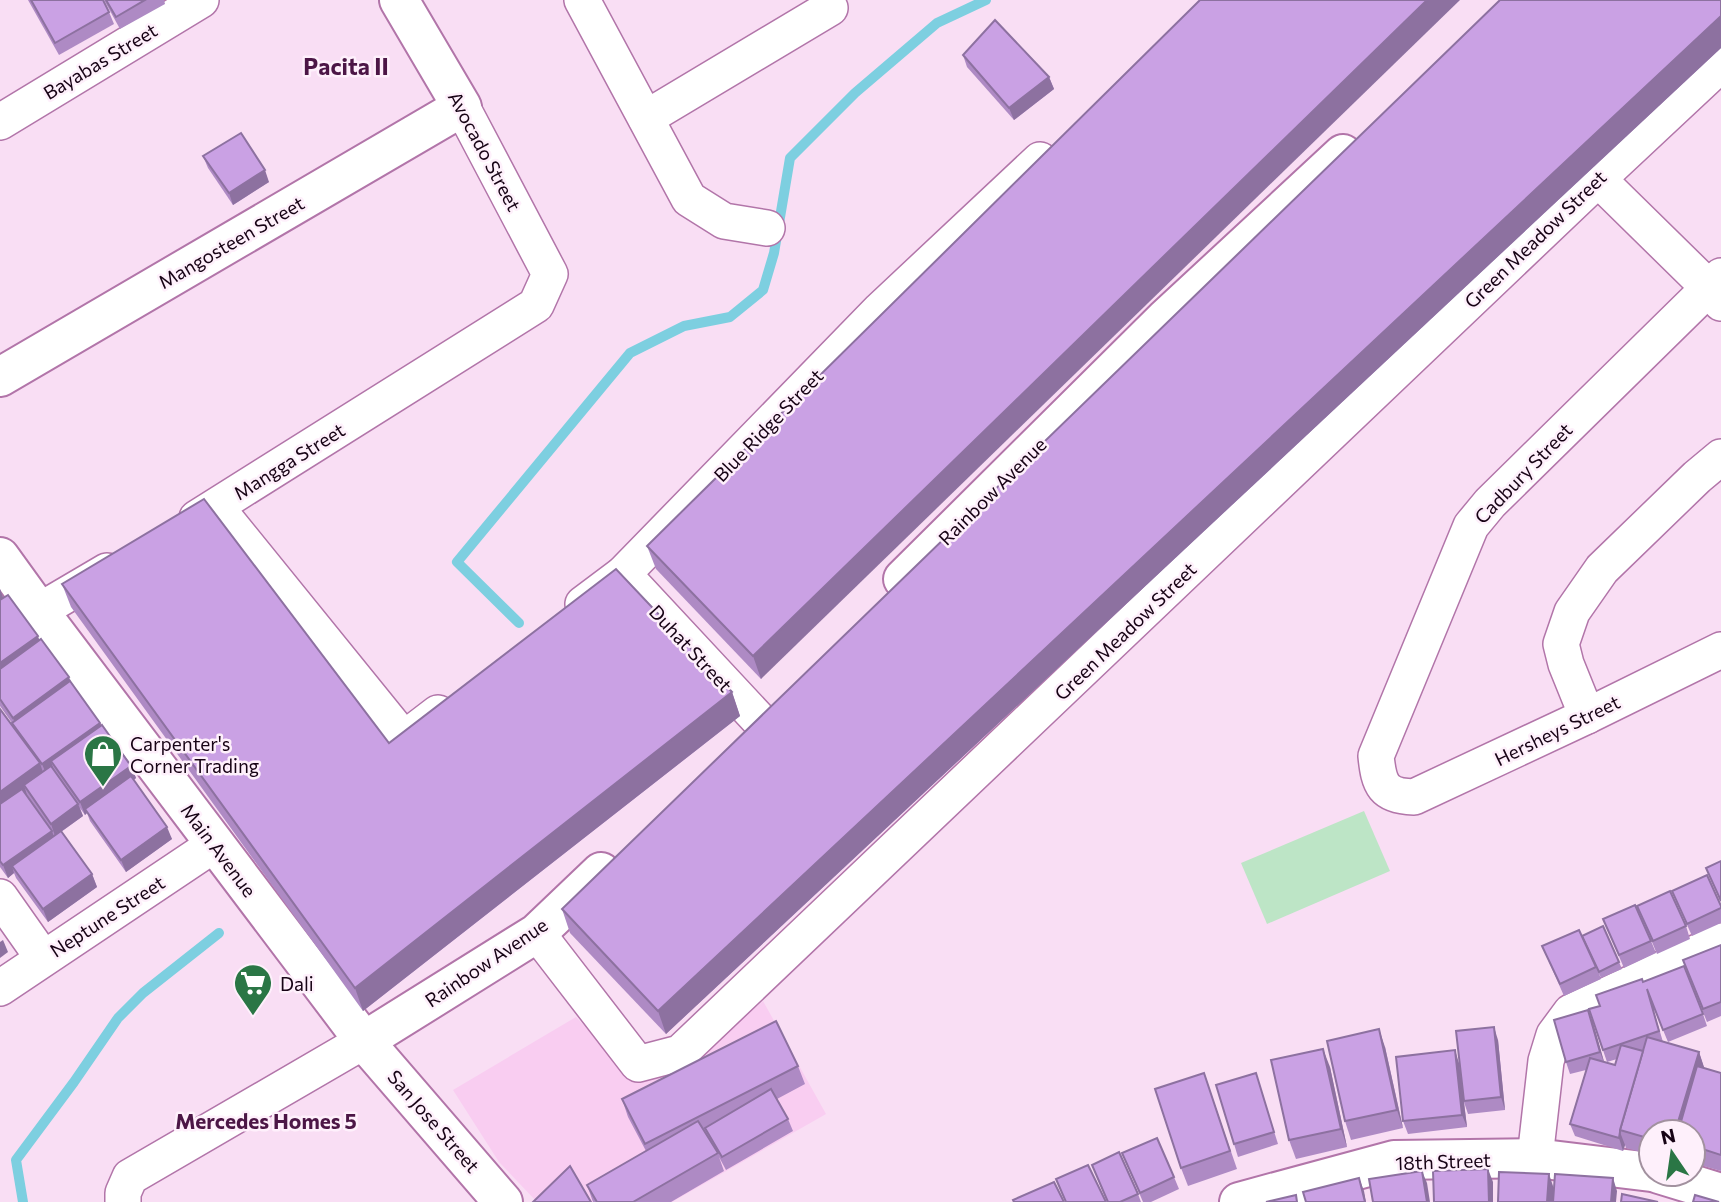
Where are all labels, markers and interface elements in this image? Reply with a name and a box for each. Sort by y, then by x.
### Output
street label: Bayabas Street [39,18,161,104]
district label: Pacita II [303,52,389,80]
street label: Avocado Street [444,87,526,215]
street label: Green Meadow Street [1459,165,1611,313]
street label: Mangosteen Street [154,191,308,293]
street label: Blue Ridge Street [709,364,828,486]
street label: Mangga Street [229,418,349,504]
street label: Cadbury Street [1469,418,1577,528]
street label: Rainbow Avenue [933,432,1051,550]
street label: Green Meadow Street [1049,557,1201,705]
street label: Duhat Street [645,600,737,696]
street label: Hersheys Street [1491,690,1624,770]
place label: Carpenter's Corner Trading [130,732,259,777]
shop icon: Carpenter's Corner Trading [82,733,124,788]
street label: Main Avenue [177,799,261,901]
street label: Neptune Street [45,870,169,962]
street label: Rainbow Avenue [420,913,552,1011]
supermarket icon: Dali [232,962,274,1017]
place label: Dali [280,972,314,995]
street label: San Jose Street [383,1065,485,1177]
district label: Mercedes Homes 5 [175,1108,357,1133]
north arrow [1637,1118,1707,1188]
text: N [1659,1123,1678,1149]
street label: 18th Street [1395,1148,1491,1174]

